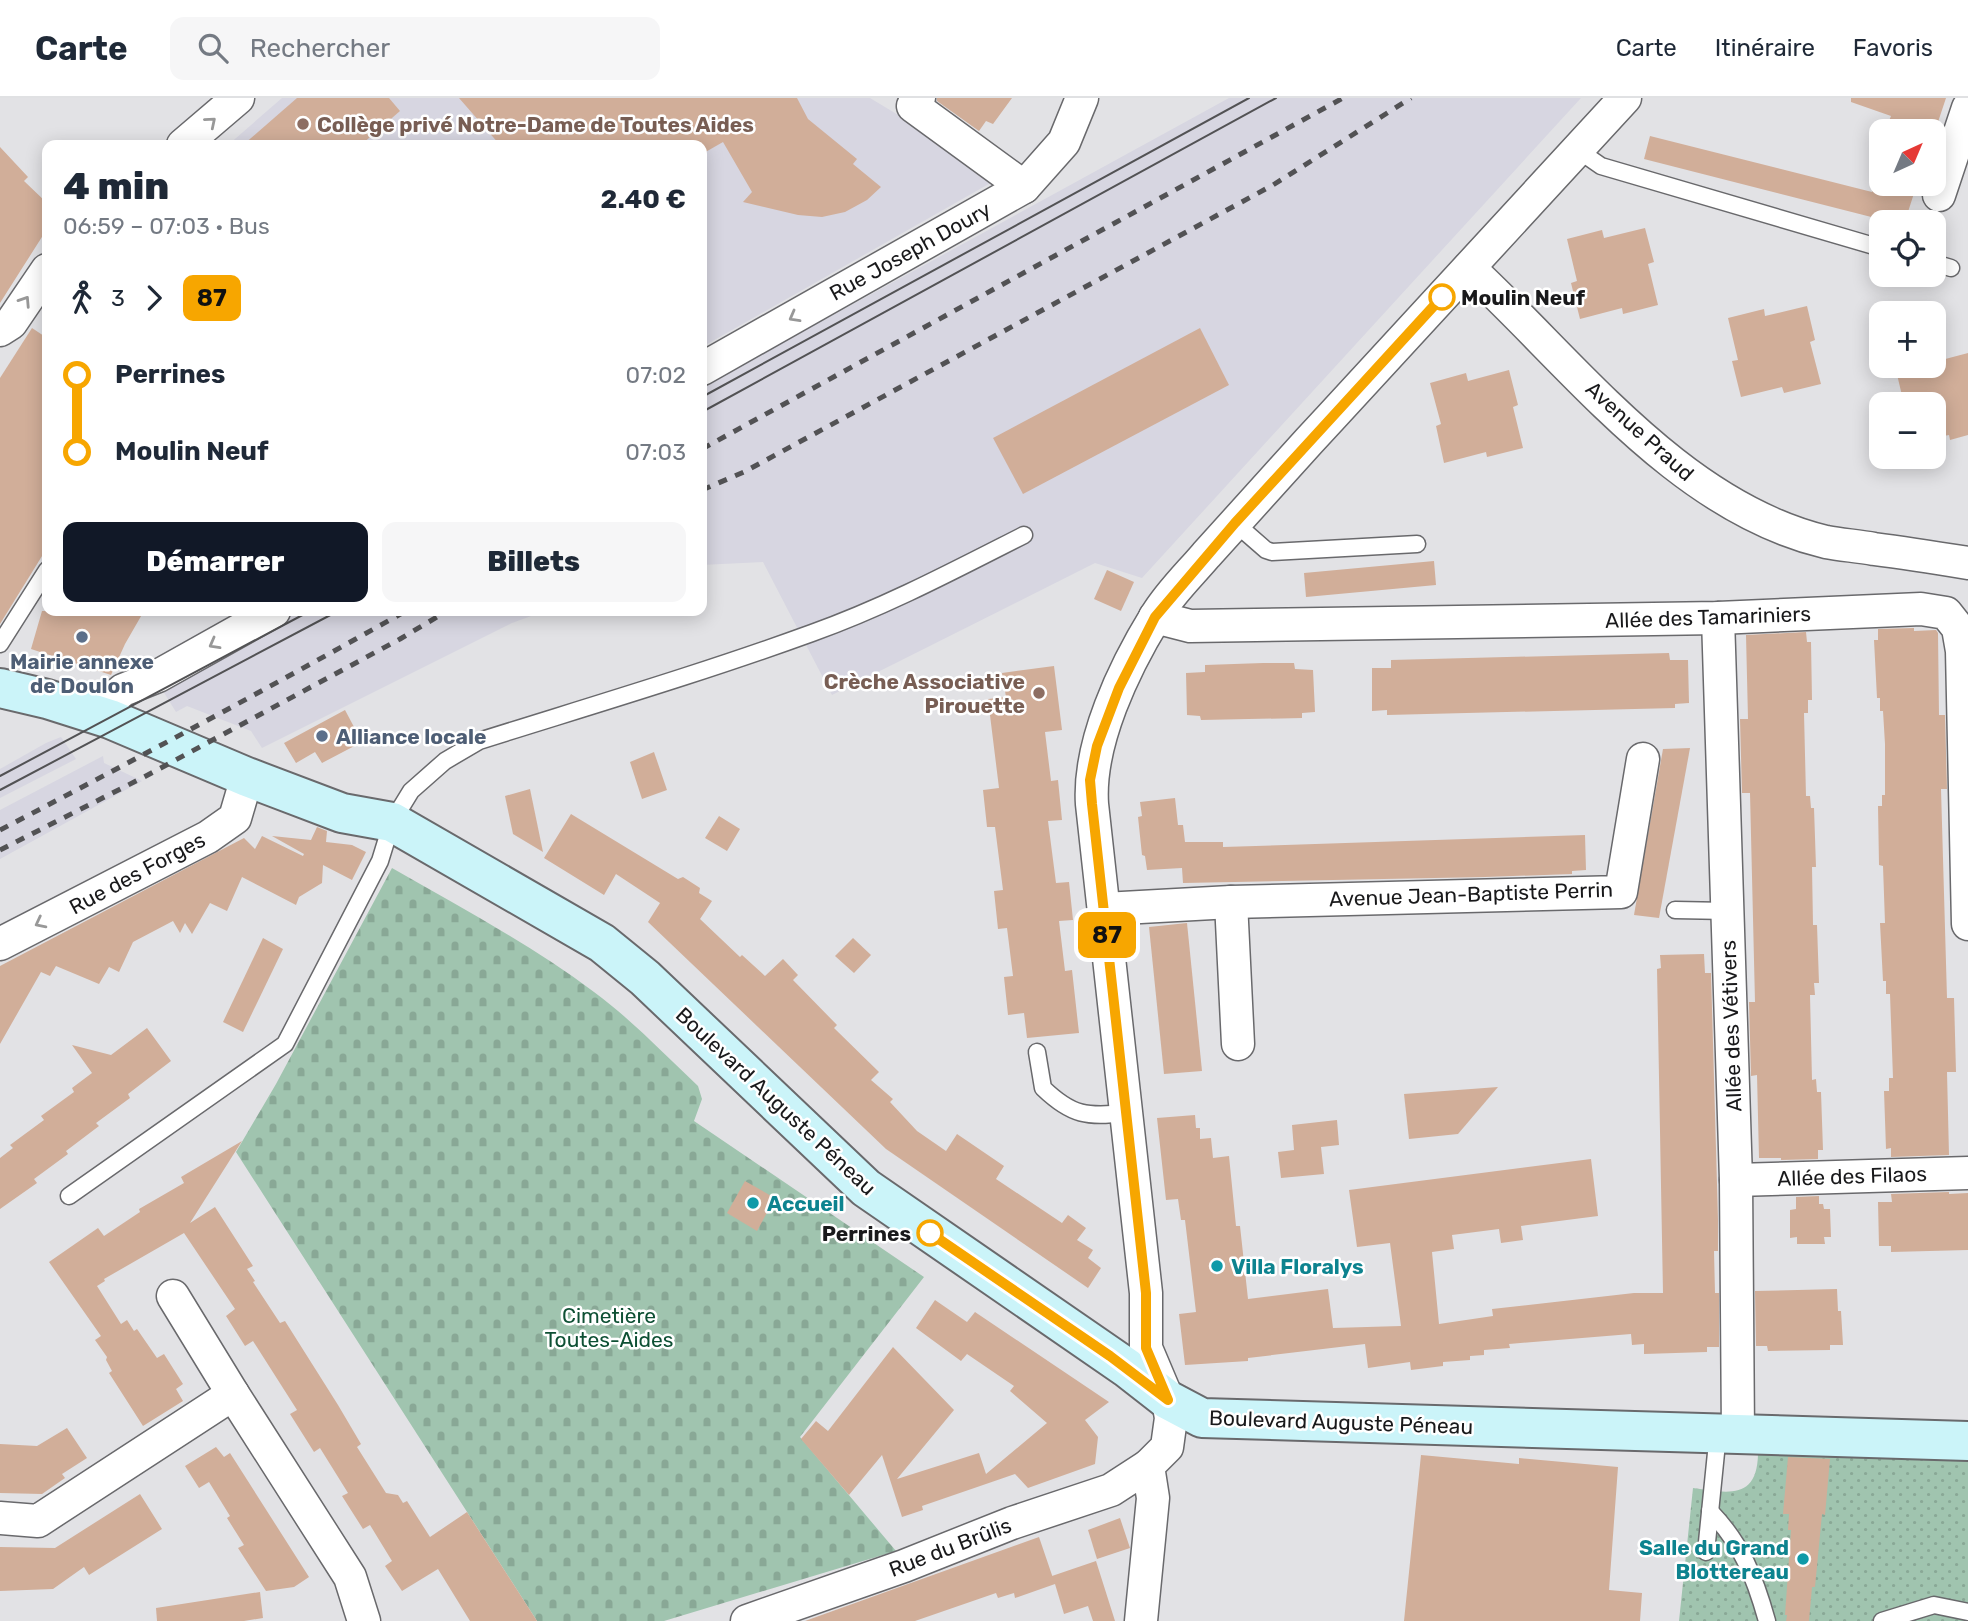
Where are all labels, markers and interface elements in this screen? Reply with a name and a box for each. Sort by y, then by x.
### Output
search box [170,17,660,80]
text: Carte [35,29,128,68]
icon: search [194,29,232,67]
text: Rechercher [250,33,390,64]
text: Carte [1616,34,1677,62]
text: Itinéraire [1715,34,1815,62]
text: Favoris [1853,34,1933,62]
place label: Collège privé Notre-Dame de Toutes Aides [317,112,754,137]
marker: Collège privé Notre-Dame de Toutes Aides [295,116,311,132]
one-way arrow [202,118,215,130]
north arrow [1869,119,1946,196]
map controls [1869,119,1946,469]
text: 4 min [63,163,169,209]
text: 2.40 € [601,184,686,215]
street label: Rue Joseph Doury [825,196,995,306]
button: locate [1869,210,1946,287]
text: 06:59 – 07:03 · Bus [63,212,270,240]
icon: walk [63,279,101,317]
icon: forward [135,279,173,317]
text: 3 [111,284,125,312]
text: 87 [197,284,227,312]
marker: Moulin Neuf [1429,284,1455,310]
place label: Moulin Neuf [1461,285,1586,310]
one-way arrow [17,296,30,309]
button: + [1869,301,1946,378]
one-way arrow [788,309,801,322]
text: Perrines [115,359,225,390]
text: 07:02 [626,361,686,389]
street label: Avenue Praud [1581,376,1699,486]
button: − [1869,392,1946,469]
text: Moulin Neuf [115,436,269,467]
text: 07:03 [625,438,686,466]
button: Démarrer [63,522,368,602]
button: Billets [382,522,686,602]
street label: Allée des Tamariniers [1605,601,1811,633]
marker: Mairie annexe de Doulon [74,629,90,645]
one-way arrow [209,636,222,649]
place label: Mairie annexe de Doulon [10,649,154,698]
place label: Crèche Associative Pirouette [824,669,1025,718]
marker: Crèche Associative Pirouette [1031,685,1047,701]
place label: Alliance locale [336,724,486,749]
marker: Alliance locale [314,728,330,744]
street label: Rue des Forges [65,827,209,919]
street label: Avenue Jean-Baptiste Perrin [1329,877,1613,911]
line badge: 87 [1076,912,1138,958]
one-way arrow [35,915,47,929]
text: 87 [1092,921,1122,949]
street label: Allée des Vétivers [1716,940,1746,1112]
street label: Boulevard Auguste Péneau [671,1002,881,1200]
street label: Allée des Filaos [1777,1161,1927,1191]
place label: Accueil [767,1191,845,1216]
marker: Accueil [745,1195,761,1211]
marker: Perrines [917,1220,943,1246]
place label: Perrines [822,1221,911,1246]
place label: Villa Floralys [1231,1254,1364,1279]
marker: Villa Floralys [1209,1258,1225,1274]
park label: Cimetière Toutes-Aides [544,1303,674,1352]
street label: Boulevard Auguste Péneau [1209,1405,1473,1439]
street label: Rue du Brûlis [885,1512,1015,1582]
place label: Salle du Grand Blottereau [1639,1535,1789,1584]
marker: Salle du Grand Blottereau [1795,1551,1811,1567]

